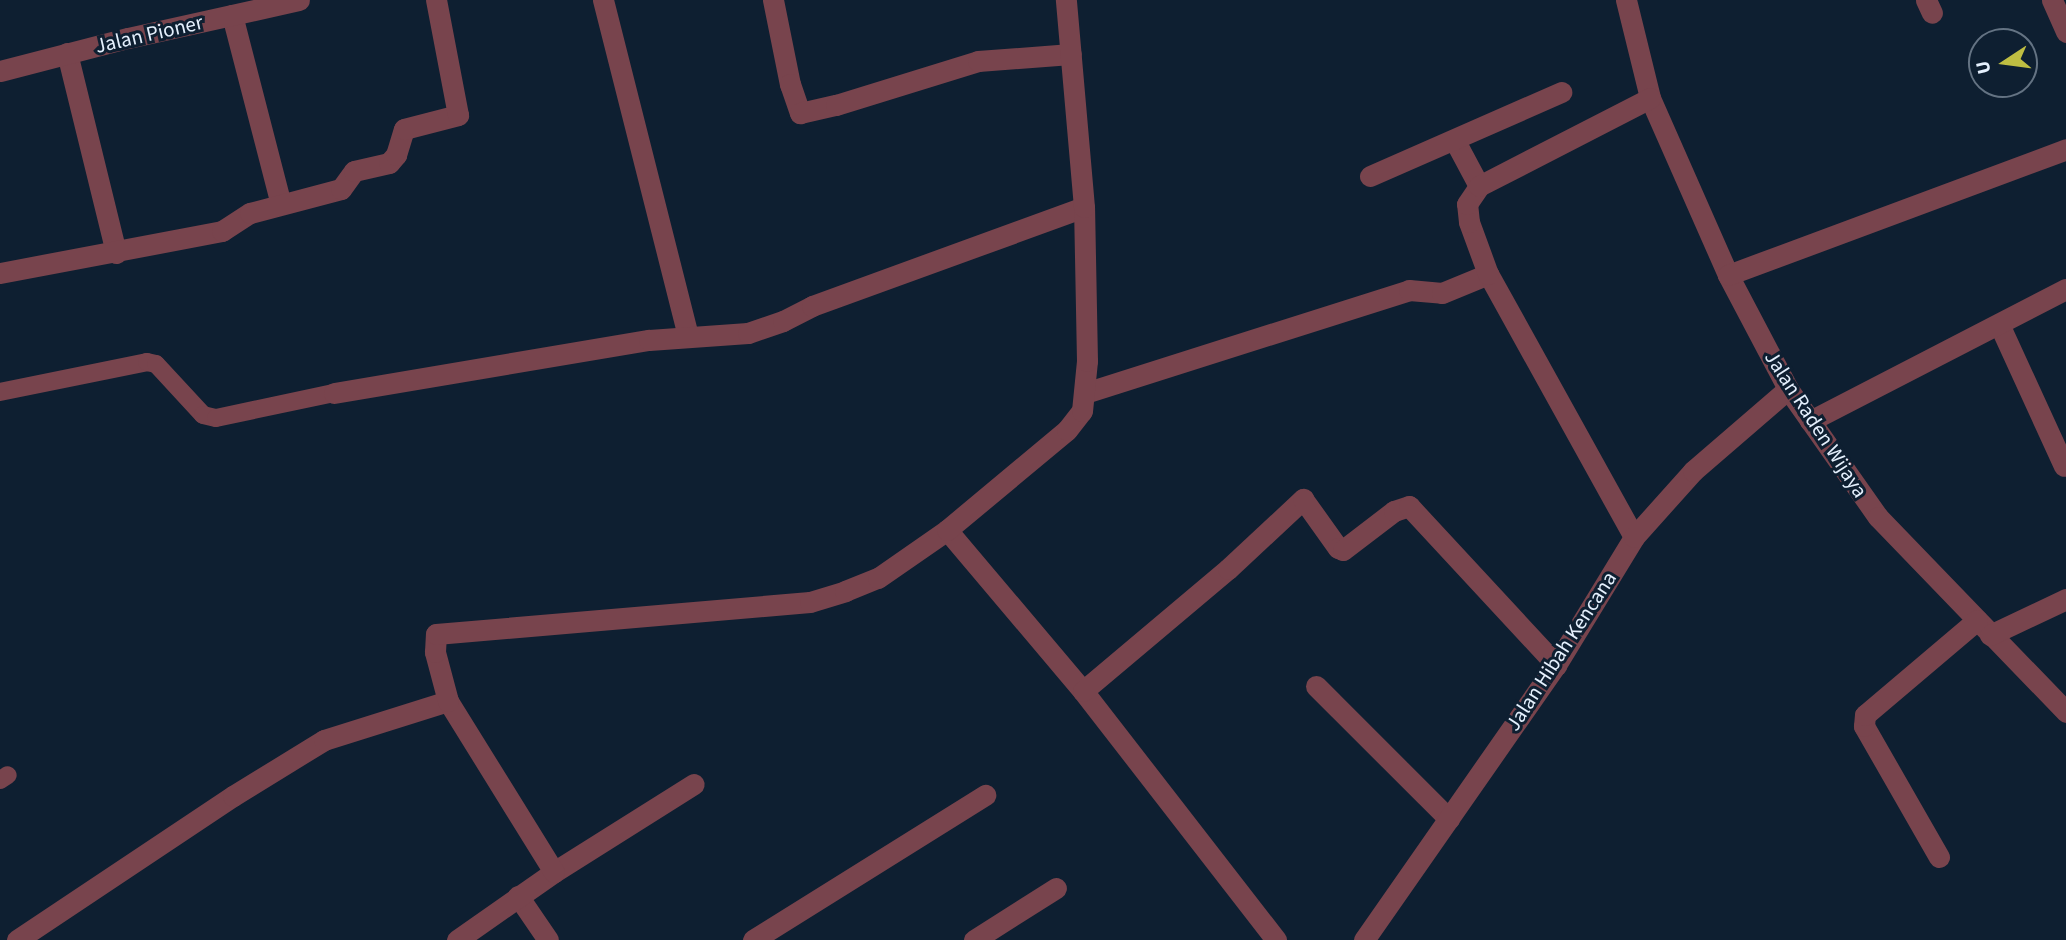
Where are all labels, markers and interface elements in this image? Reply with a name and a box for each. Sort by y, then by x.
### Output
street label: Jalan Pioner [93,9,205,59]
north arrow [1968,28,2038,98]
text: U [1969,58,1999,77]
street label: Jalan Raden Wijaya [1759,346,1873,502]
street label: Jalan Hibah Kencana [1500,567,1622,735]

